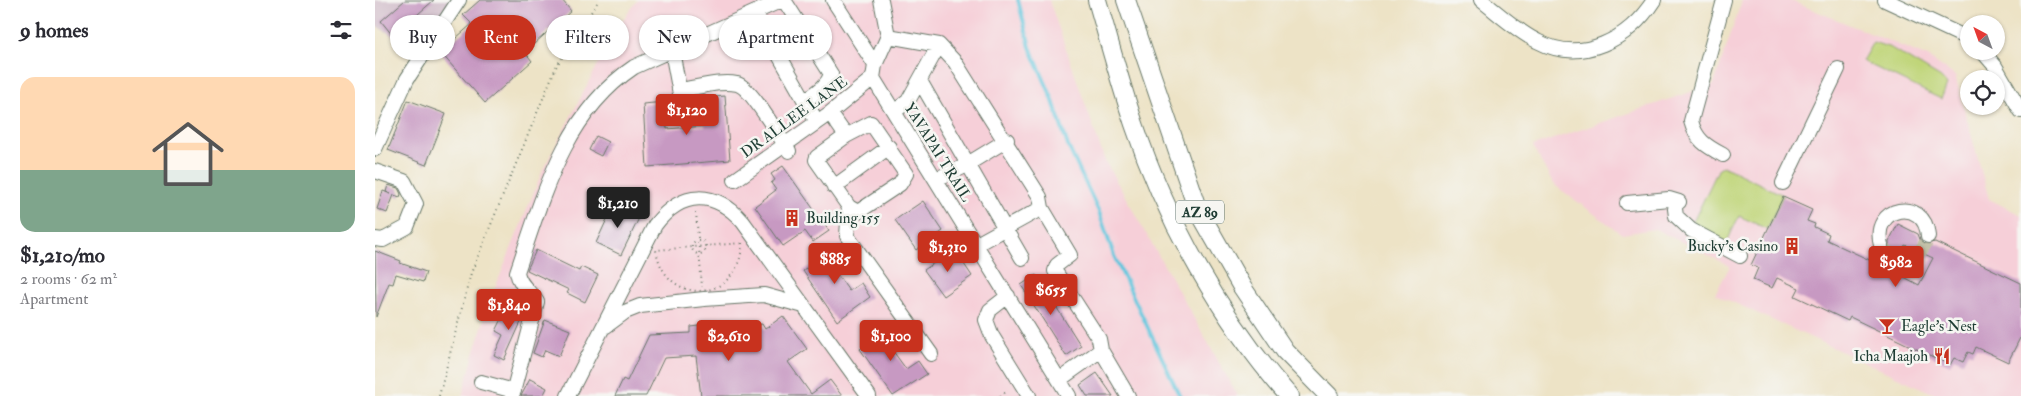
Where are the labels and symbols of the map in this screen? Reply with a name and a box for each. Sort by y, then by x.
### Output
north arrow [1960,15,2005,60]
street label: DR ALLEE LANE [737,72,851,162]
pin: $1,120 [646,94,728,136]
street label: YAVAPAI TRAIL [900,99,976,205]
pin: $1,210 [577,186,659,229]
road number: AZ 89 [1176,200,1224,223]
building icon: Building 155 [782,208,802,228]
place label: Building 155 [806,209,880,228]
pin: $1,310 [907,230,989,273]
building icon: Bucky's Casino [1782,236,1802,256]
place label: Bucky's Casino [1687,237,1778,256]
pin: $885 [805,242,865,285]
pin: $982 [1866,246,1926,288]
pin: $655 [1021,274,1081,316]
pin: $1,840 [468,288,550,331]
bar icon: Eagle's Nest [1877,316,1897,336]
place label: Eagle's Nest [1901,317,1977,336]
pin: $2,610 [688,320,770,362]
pin: $1,100 [850,320,932,362]
restaurant icon: Icha Maajoh [1932,346,1952,366]
place label: Icha Maajoh [1854,347,1928,366]

